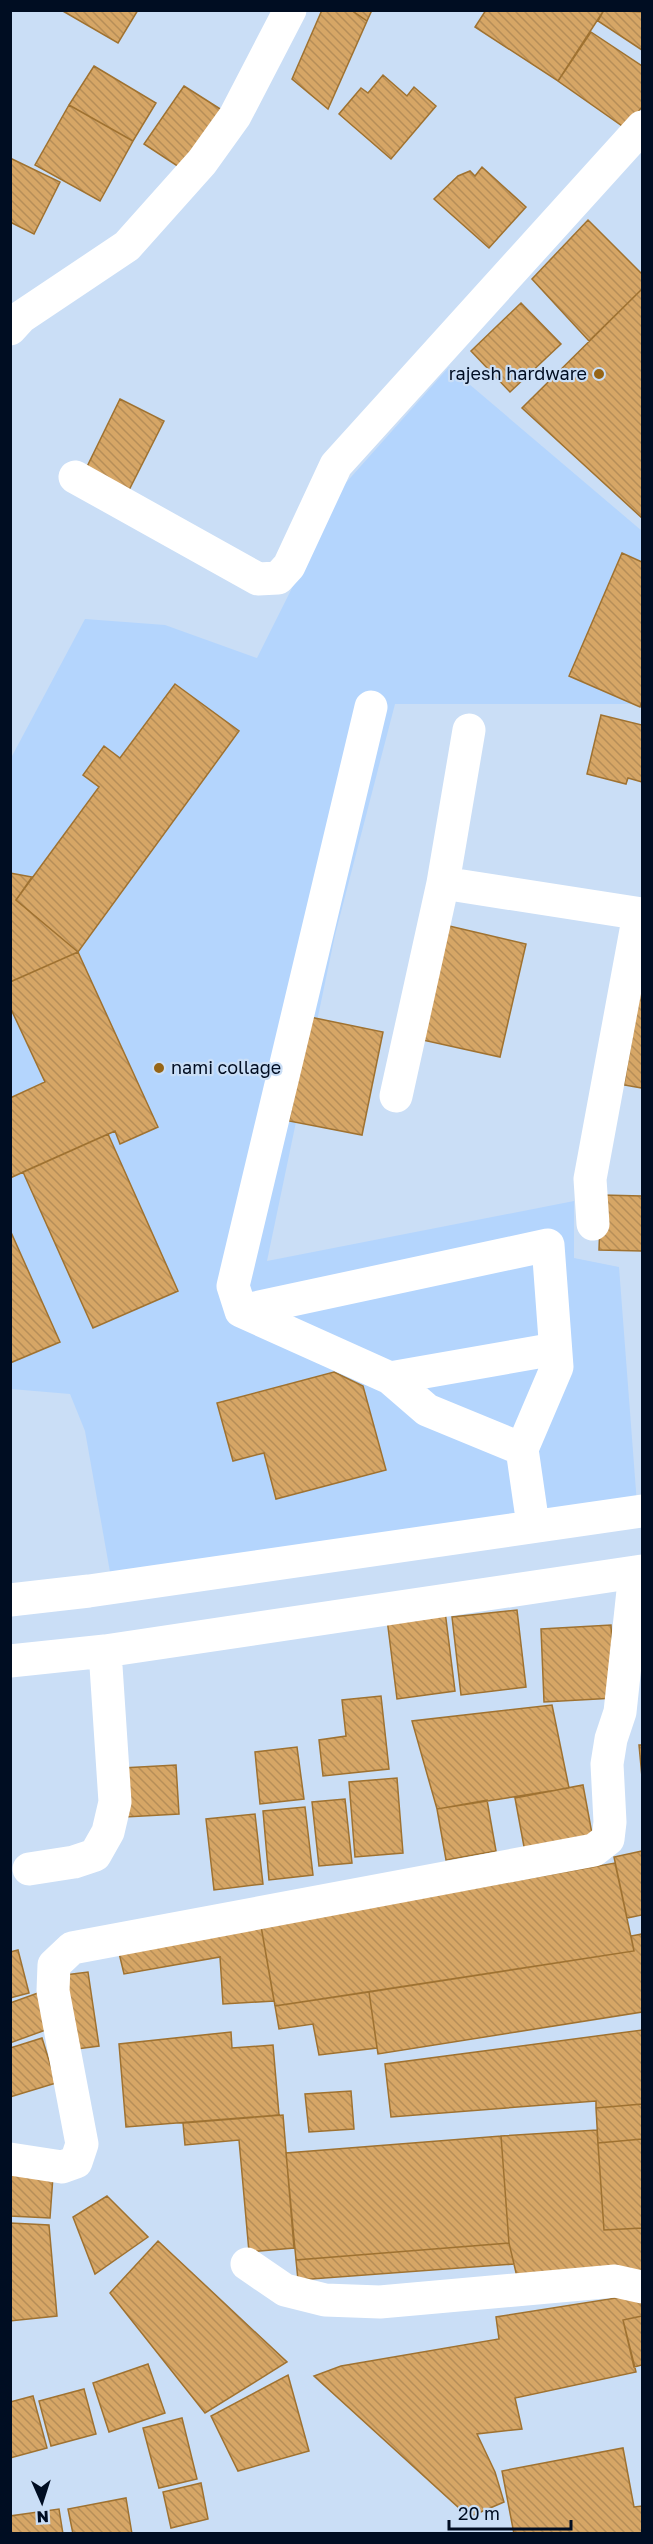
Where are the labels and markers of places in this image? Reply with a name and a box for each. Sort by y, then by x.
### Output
place label: rajesh hardware [449,362,587,384]
marker: rajesh hardware [592,367,606,381]
place label: nami collage [171,1056,281,1078]
marker: nami collage [152,1061,166,1075]

